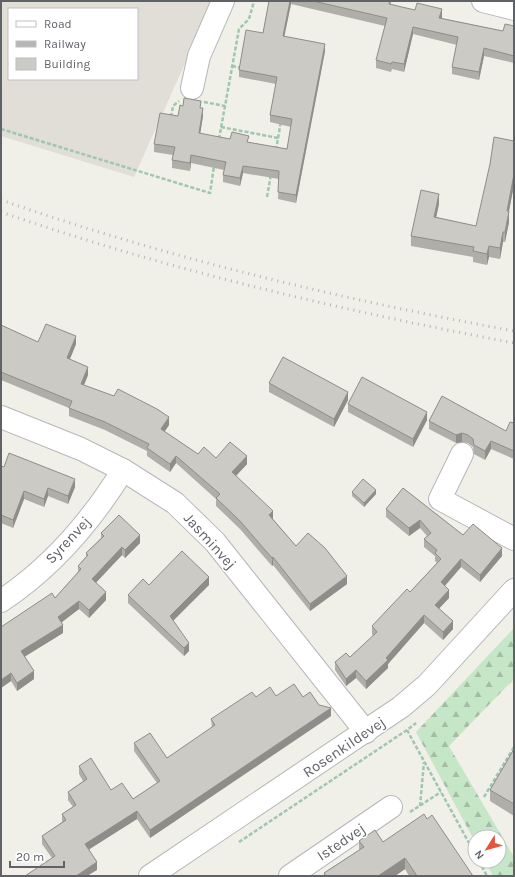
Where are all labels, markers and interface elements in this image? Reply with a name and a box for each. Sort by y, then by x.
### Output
legend [8,8,138,80]
text: Road [44,17,72,31]
text: Railway [44,37,86,51]
text: Building [44,57,91,71]
street label: Jasminvej [180,509,240,573]
street label: Syrenvej [42,513,94,567]
street label: Rosenkildevej [299,713,389,781]
street label: Istedvej [313,819,369,865]
north arrow [467,829,507,869]
scale bar [10,843,64,869]
text: N [472,848,487,862]
text: 20 m [16,850,44,864]

